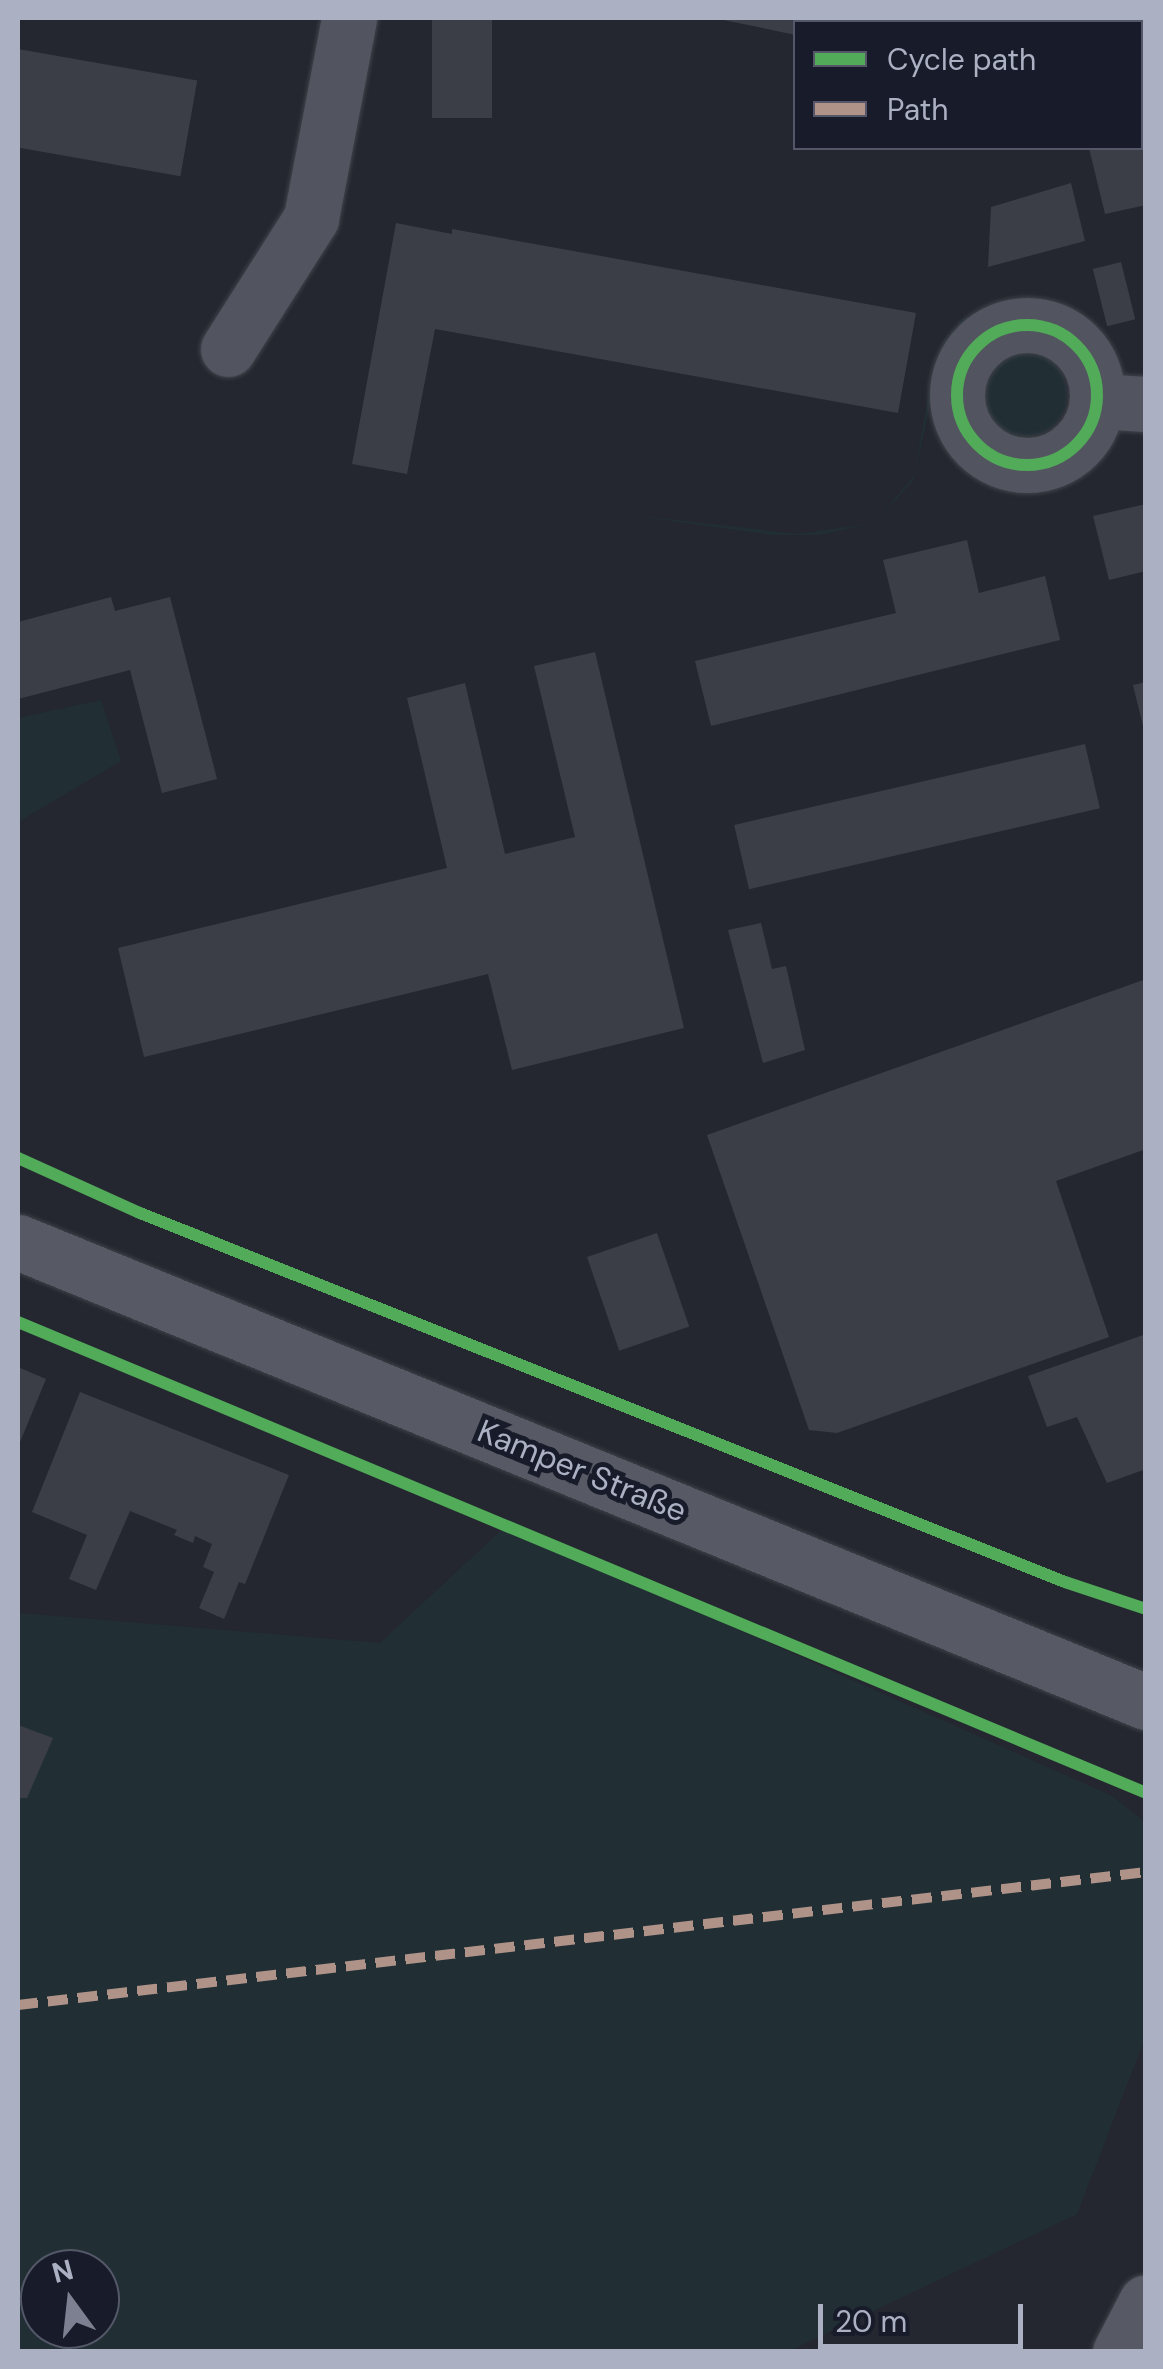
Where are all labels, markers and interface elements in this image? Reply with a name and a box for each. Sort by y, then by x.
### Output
legend [793,20,1143,150]
text: Cycle path [887,40,1036,79]
text: Path [887,90,949,129]
street label: Kamper Straße [472,1412,692,1530]
north arrow [20,2249,120,2349]
text: N [48,2251,77,2292]
scale bar [823,2284,1028,2346]
text: 20 m [835,2302,907,2341]

